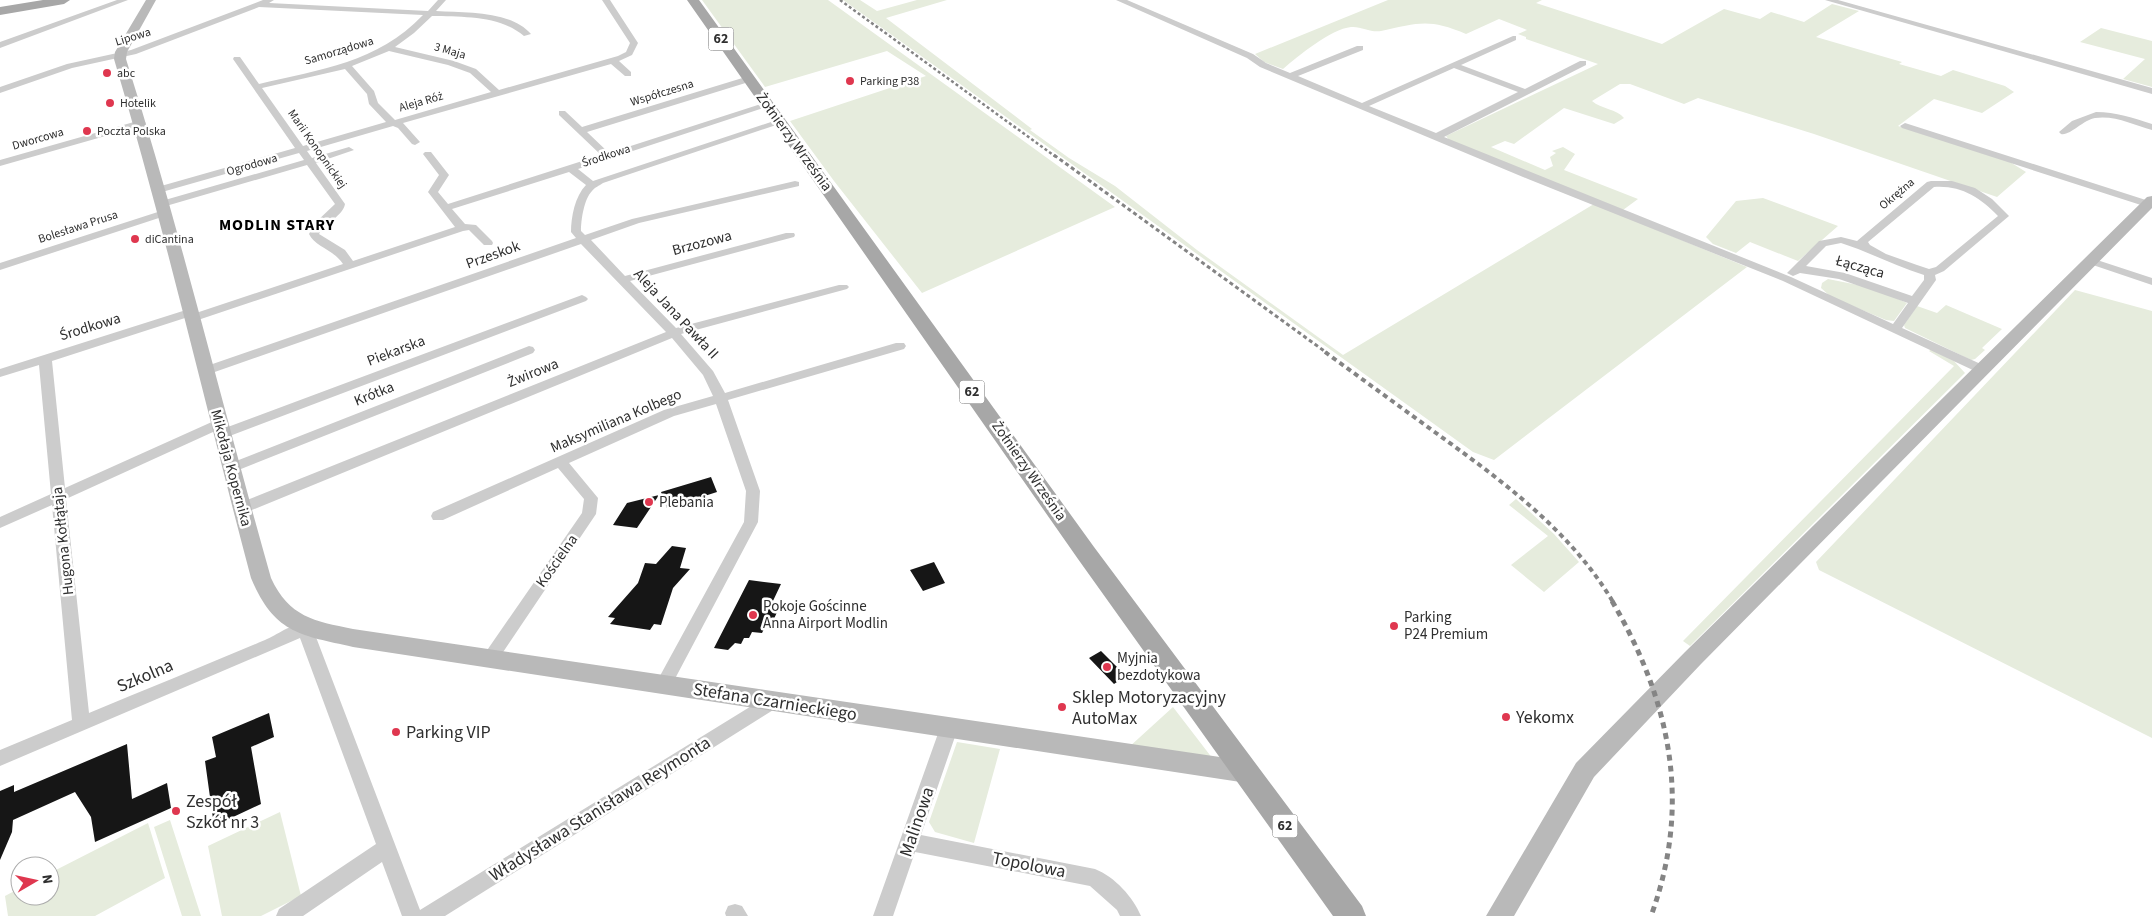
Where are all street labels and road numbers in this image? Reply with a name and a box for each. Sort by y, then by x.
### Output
street label: Lipowa [113,24,153,50]
road number: 62 [708,28,734,50]
street label: Samorządowa [302,32,376,70]
street label: 3 Maja [432,38,468,64]
street label: Współczesna [628,75,696,111]
street label: Aleja Róż [397,88,445,116]
street label: Żołnierzy Września [751,88,837,196]
street label: Marii Konopnickiej [283,106,351,192]
street label: Dworcowa [10,124,66,154]
street label: Środkowa [579,140,633,172]
street label: Ogrodowa [225,150,279,180]
street label: Okrężna [1876,174,1918,214]
street label: Bolesława Prusa [36,206,120,248]
street label: Brzozowa [670,225,734,261]
street label: Przeskok [463,235,524,274]
street label: Łącząca [1832,250,1887,284]
street label: Aleja Jana Pawła II [629,264,723,364]
street label: Środkowa [57,308,123,346]
street label: Piekarska [364,330,428,372]
street label: Żwirowa [504,353,562,393]
street label: Krótka [351,376,397,412]
road number: 62 [960,381,984,404]
street label: Maksymiliana Kolbego [547,384,685,458]
street label: Mikołaja Kopernika [205,407,257,529]
street label: Żołnierzy Września [987,417,1071,525]
street label: Hugona Kołłątaja [47,486,79,596]
street label: Kościelna [531,530,583,592]
street label: Szkolna [113,653,177,699]
street label: Stefana Czarnieckiego [691,677,859,727]
street label: Władysława Stanisława Reymonta [484,730,716,888]
street label: Malinowa [893,784,941,860]
road number: 62 [1272,814,1298,838]
street label: Topolowa [990,846,1068,884]

